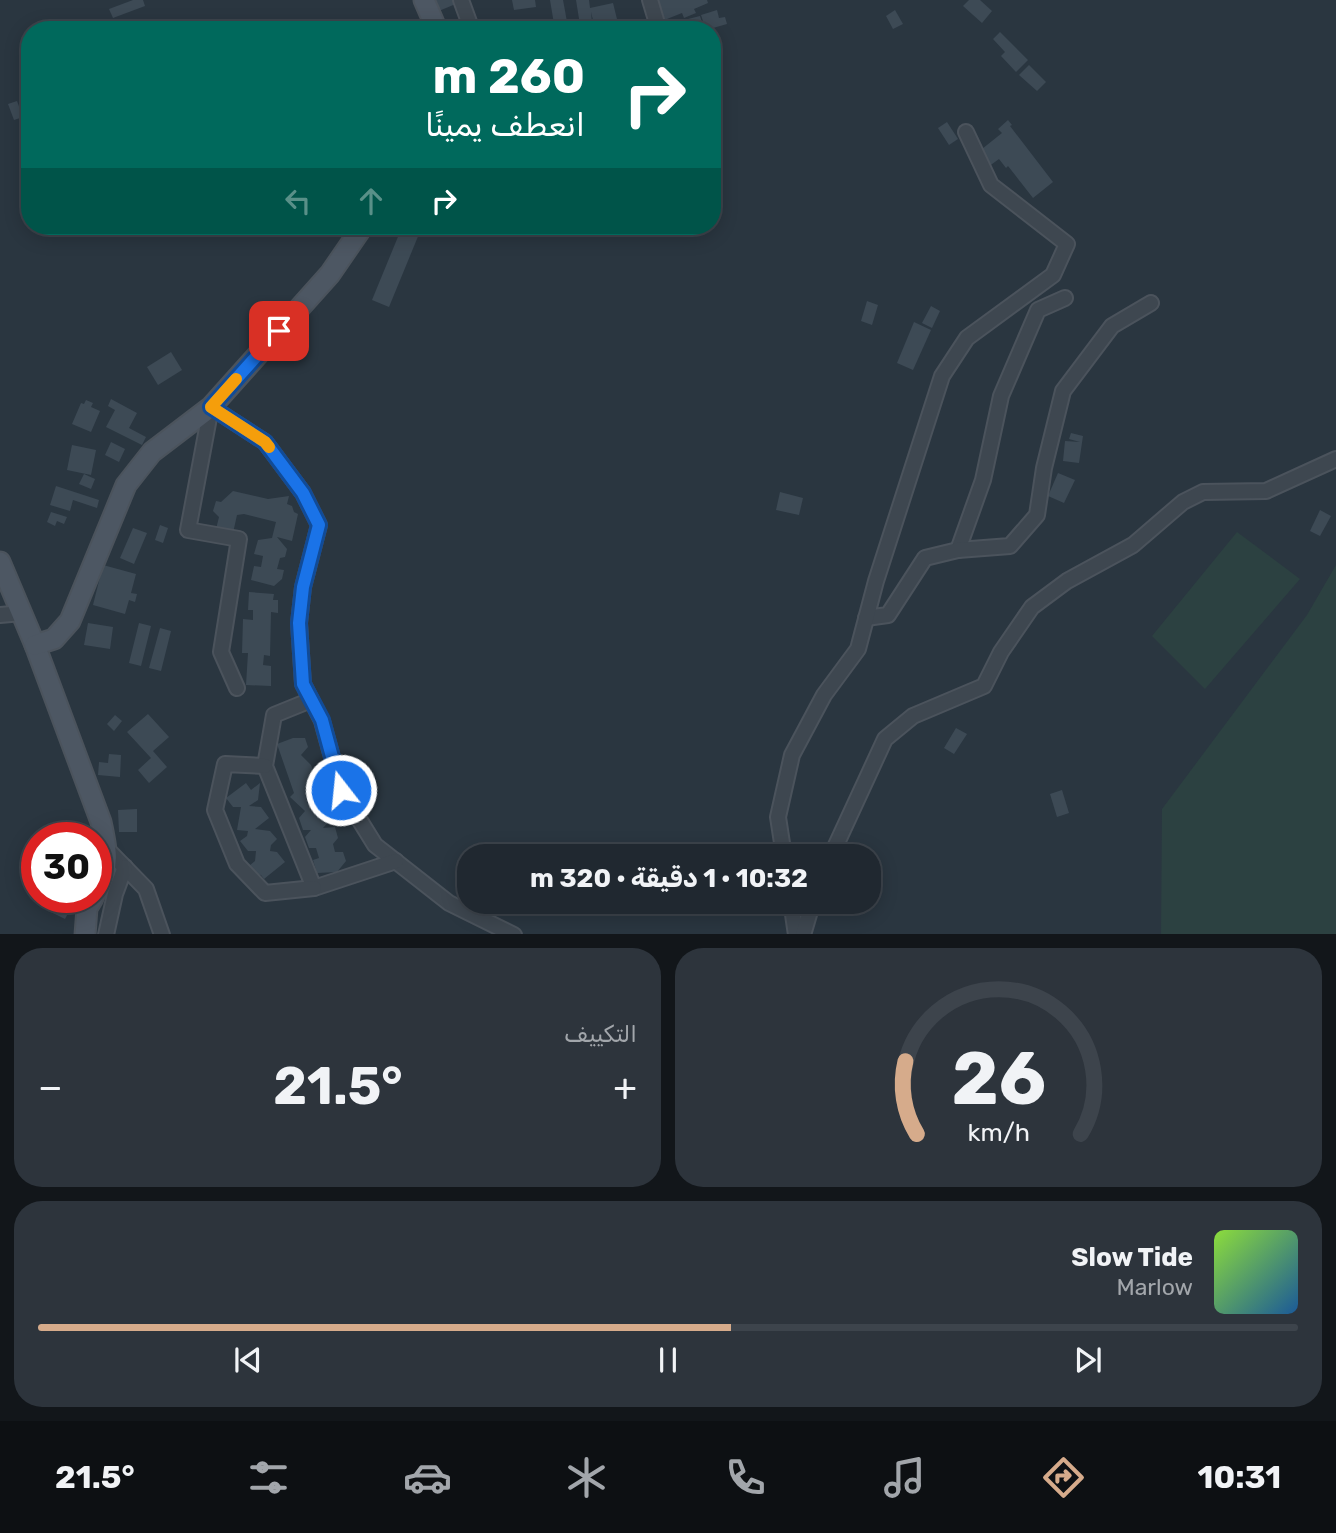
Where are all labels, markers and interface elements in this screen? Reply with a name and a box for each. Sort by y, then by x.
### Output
text: 260 m [433,47,585,105]
icon: right [609,49,700,140]
text: انعطف يمينًا [425,106,585,144]
icon: left [279,182,317,220]
icon: ahead [352,182,390,220]
icon: right [425,182,463,220]
pin [249,301,309,361]
icon: arrive [260,312,298,350]
position arrow [304,753,378,827]
speed limit sign: 30 [21,822,112,913]
text: 10:32 · 1 دقيقة · 320 m [530,863,808,894]
text: التكييف [564,1020,637,1048]
text: 26 [951,1036,1046,1122]
text: 21.5° [273,1055,403,1117]
text: − [38,1064,63,1110]
text: + [613,1064,637,1110]
text: km/h [967,1117,1030,1146]
text: Slow Tide [1071,1242,1193,1273]
text: Marlow [1116,1273,1193,1301]
icon: previous [229,1341,267,1379]
icon: pause [649,1341,687,1379]
icon: next [1069,1341,1107,1379]
icon: filters [244,1453,293,1502]
icon: car [403,1453,452,1502]
icon: climate [562,1453,611,1502]
icon: phone [721,1453,770,1502]
icon: music [880,1453,929,1502]
icon: directions [1039,1453,1088,1502]
text: 21.5° [55,1458,135,1496]
text: 10:31 [1198,1458,1281,1496]

